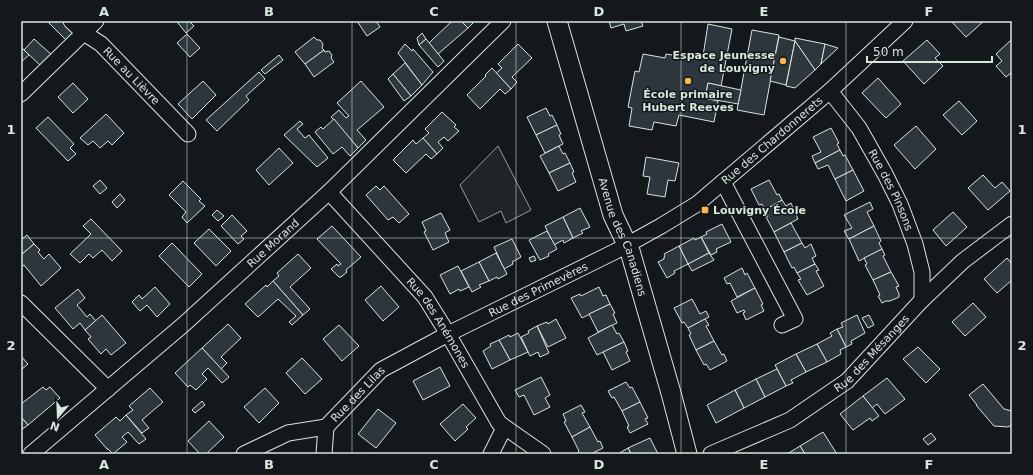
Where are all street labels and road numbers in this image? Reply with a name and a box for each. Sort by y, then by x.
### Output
street label: Rue au Lièvre [100,44,162,108]
street label: Rue des Chardonnerets [719,94,826,187]
street label: Rue des Pinsons [865,147,916,233]
street label: Avenue des Canadiens [596,176,649,298]
street label: Rue Morand [245,216,302,270]
street label: Rue des Primevères [487,260,590,320]
street label: Rue des Anémones [404,275,472,371]
street label: Rue des Mésanges [832,312,912,395]
street label: Rue des Lilas [328,364,388,425]

